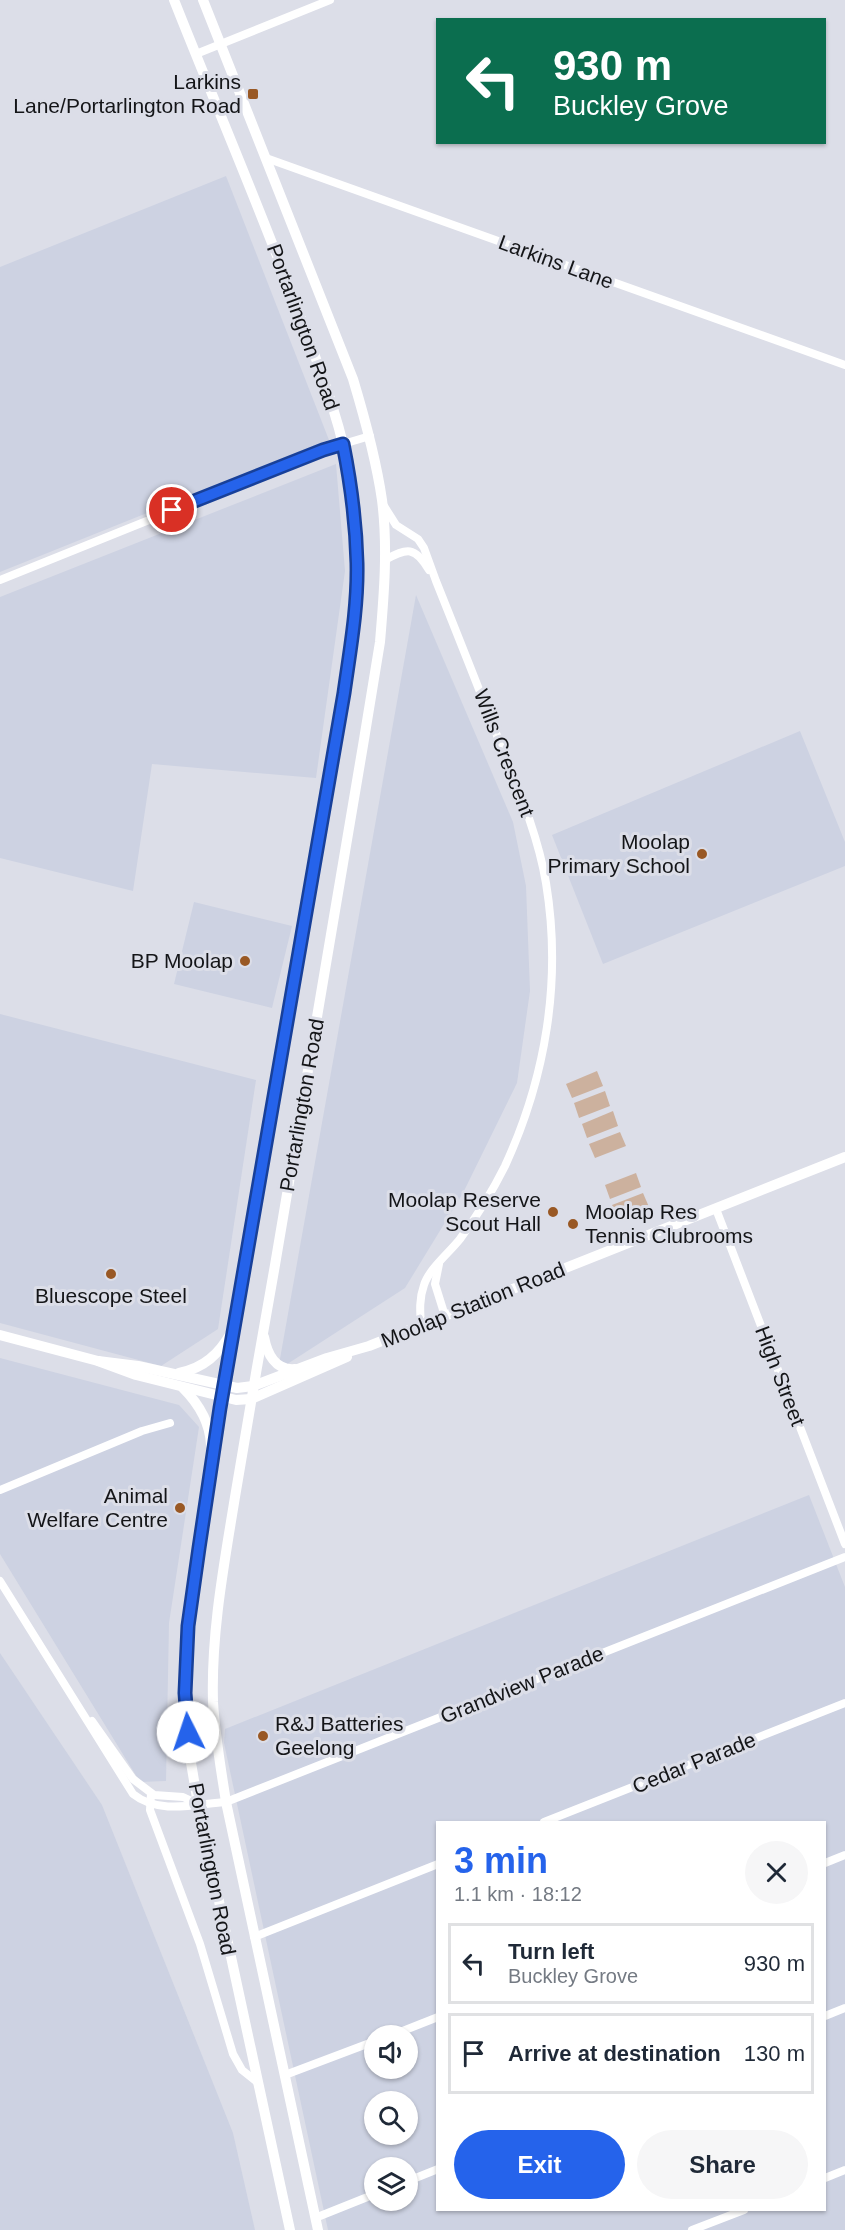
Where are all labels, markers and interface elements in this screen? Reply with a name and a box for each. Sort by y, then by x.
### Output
icon: left [454,42,532,120]
text: 930 m [553,42,672,89]
place label: Larkins Lane/Portarlington Road [13,70,241,117]
marker: Larkins Lane/Portarlington Road [246,87,260,101]
text: Buckley Grove [553,91,729,121]
street label: Larkins Lane [496,230,617,293]
street label: Portarlington Road [263,241,344,413]
pin [146,484,197,535]
icon: arrive [155,493,188,526]
street label: Wills Crescent [470,686,539,820]
place label: Moolap Primary School [548,830,690,877]
marker: Moolap Primary School [695,847,709,861]
place label: BP Moolap [131,949,233,972]
marker: BP Moolap [238,954,252,968]
street label: Portarlington Road [275,1017,328,1193]
place label: Moolap Reserve Scout Hall [388,1188,541,1235]
place label: Moolap Res Tennis Clubrooms [585,1200,753,1247]
marker: Moolap Reserve Scout Hall [546,1205,560,1219]
marker: Moolap Res Tennis Clubrooms [566,1217,580,1231]
street label: Moolap Station Road [378,1257,568,1352]
marker: Bluescope Steel [104,1267,118,1281]
place label: Bluescope Steel [35,1284,187,1307]
street label: High Street [751,1323,810,1429]
place label: Animal Welfare Centre [27,1484,168,1531]
marker: Animal Welfare Centre [173,1501,187,1515]
street label: Grandview Parade [437,1641,607,1728]
position arrow [156,1700,220,1764]
place label: R&J Batteries Geelong [275,1712,403,1759]
street label: Cedar Parade [629,1727,759,1798]
marker: R&J Batteries Geelong [256,1729,270,1743]
street label: Portarlington Road [184,1781,240,1957]
text: 3 min [454,1840,548,1881]
button: close [745,1841,808,1904]
text: 1.1 km · 18:12 [454,1883,582,1905]
text: Turn left [508,1939,594,1964]
icon: left [457,1947,490,1980]
text: 930 m [744,1951,805,1976]
text: Buckley Grove [508,1965,638,1987]
map controls [364,2025,418,2211]
button: sound [364,2025,418,2079]
icon: arrive [457,2037,490,2070]
text: Arrive at destination [508,2041,721,2066]
text: 130 m [744,2041,805,2066]
button: search [364,2091,418,2145]
button: Exit [454,2130,625,2199]
button: Share [637,2130,808,2199]
button: layers [364,2157,418,2211]

